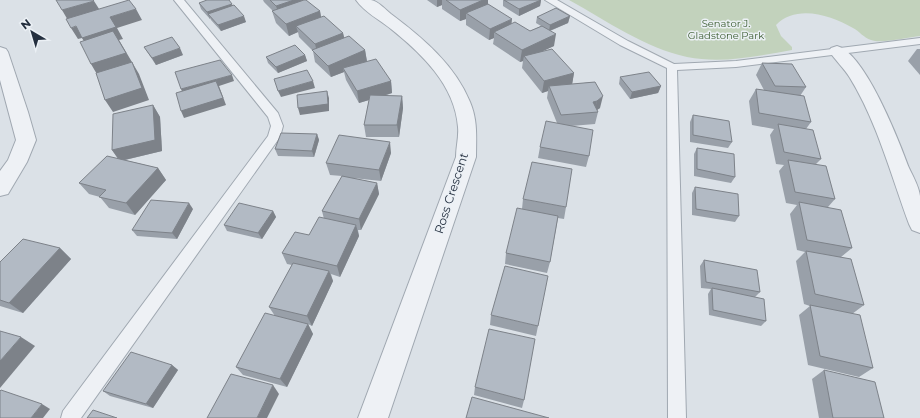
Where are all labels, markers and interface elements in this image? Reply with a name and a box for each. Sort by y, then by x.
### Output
north arrow [12,12,52,52]
text: N [18,16,34,32]
park label: Senator J. Gladstone Park [688,17,764,42]
street label: Ross Crescent [431,151,471,235]

